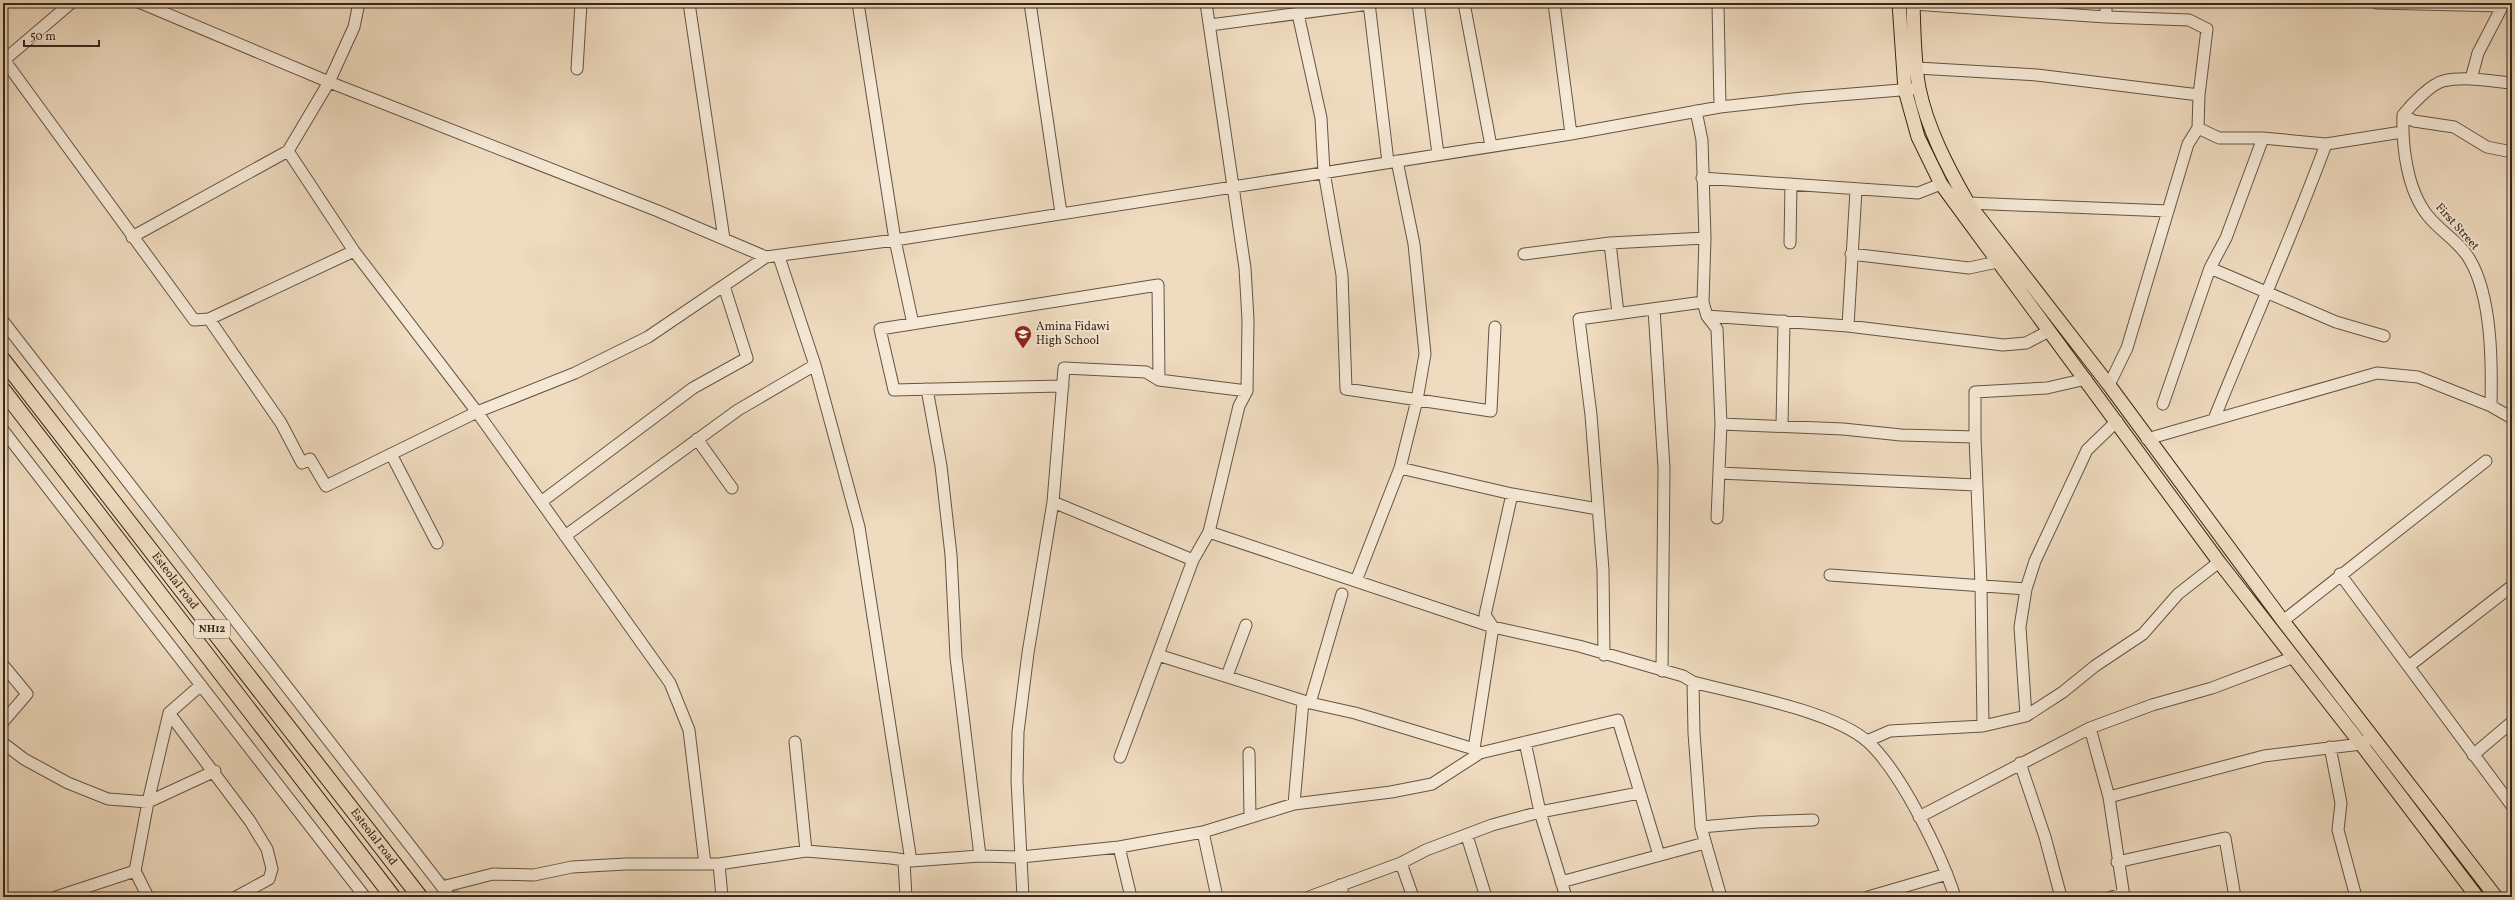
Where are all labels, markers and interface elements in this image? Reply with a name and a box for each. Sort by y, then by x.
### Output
scale bar [24,22,99,48]
text: 50 m [30,29,56,45]
street label: First Street [2432,200,2482,254]
place label: Amina Fidawi High School [1036,319,1110,349]
school or university icon: Amina Fidawi High School [1013,324,1033,349]
street label: Esteolal road [148,549,202,613]
road number: NH12 [194,620,230,638]
street label: Esteolal road [346,805,401,869]

